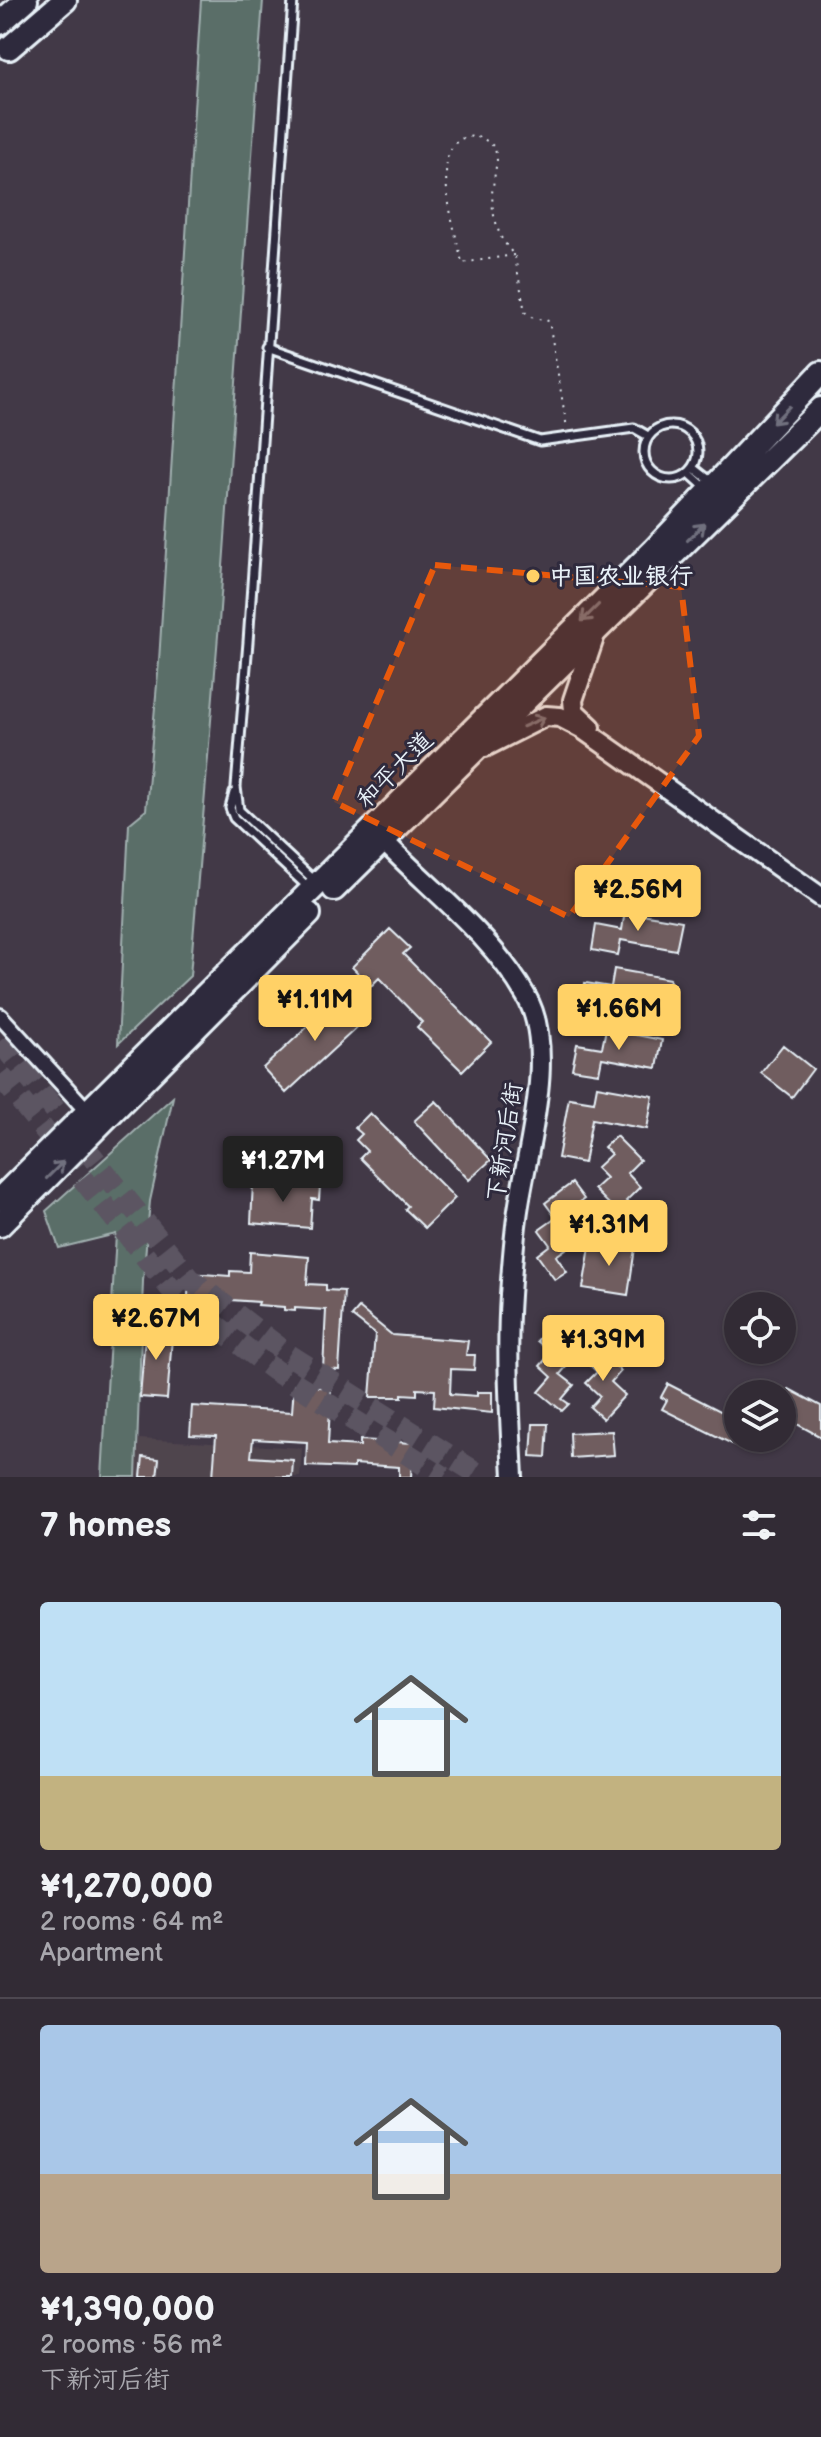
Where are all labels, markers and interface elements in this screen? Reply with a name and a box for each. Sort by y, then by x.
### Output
one-way arrow [772,405,791,424]
one-way arrow [686,523,706,542]
place label: 中国农业银行 [549,562,693,591]
marker: 中国农业银行 [524,567,542,585]
one-way arrow [581,603,600,622]
one-way arrow [521,713,546,728]
street label: 和平大道 [351,726,439,814]
pin: ¥2.56M [573,865,703,933]
text: ¥2.56M [593,875,683,906]
pin: ¥1.11M [250,975,380,1043]
pin: ¥1.66M [554,984,684,1052]
text: ¥1.11M [277,985,353,1016]
text: ¥1.66M [576,994,662,1025]
street label: 下新河后街 [481,1080,529,1204]
pin: ¥1.27M [218,1136,348,1204]
text: ¥1.27M [241,1146,325,1177]
one-way arrow [45,1161,64,1180]
pin: ¥1.31M [544,1200,674,1268]
text: ¥1.31M [568,1210,650,1241]
map controls [724,1292,796,1452]
button: locate [724,1292,796,1364]
pin: ¥2.67M [91,1294,221,1362]
text: ¥2.67M [111,1304,201,1335]
pin: ¥1.39M [538,1315,668,1383]
text: ¥1.39M [560,1325,646,1356]
button: layers [724,1380,796,1452]
icon: filters [737,1503,781,1547]
text: 7 homes [40,1505,171,1546]
icon: home [339,1654,483,1798]
text: ¥1,270,000 [40,1866,213,1907]
text: 2 rooms · 64 m² [40,1907,224,1938]
text: Apartment [40,1938,163,1969]
icon: home [339,2077,483,2221]
text: ¥1,390,000 [40,2289,215,2330]
text: 2 rooms · 56 m² [40,2330,223,2361]
text: 下新河后街 [40,2365,170,2396]

